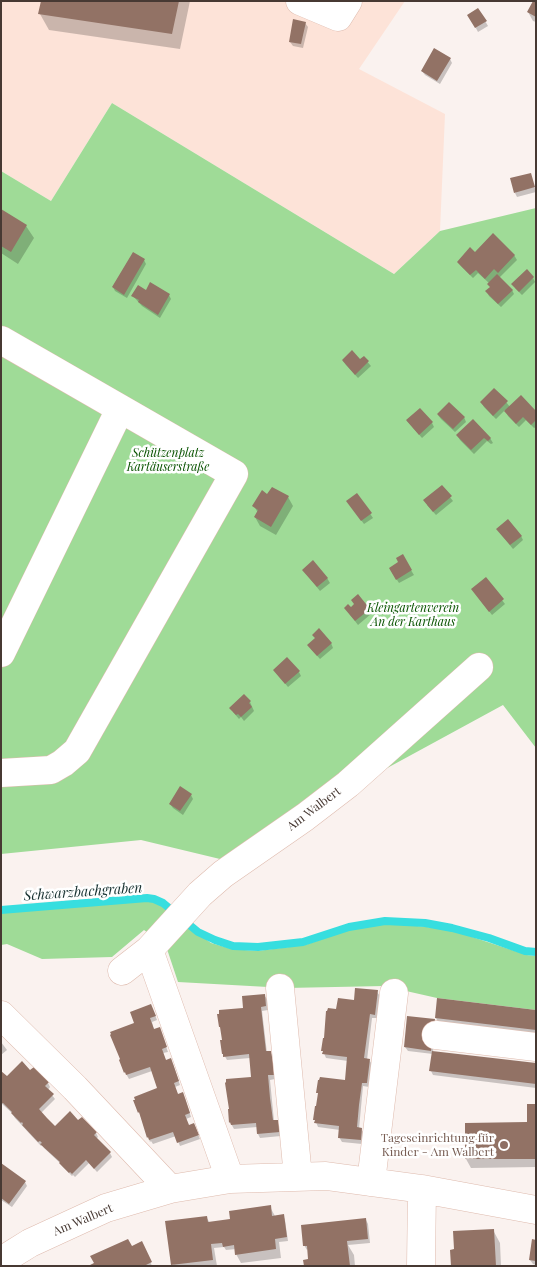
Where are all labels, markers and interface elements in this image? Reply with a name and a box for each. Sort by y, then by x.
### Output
park label: Schützenplatz Kartäuserstraße [127,446,209,474]
park label: Kleingartenverein An der Karthaus [367,601,459,629]
street label: Am Walbert [284,784,344,834]
water label: Schwarzbachgraben [23,879,143,905]
place label: Tageseinrichtung für Kinder - Am Walbert [381,1131,494,1159]
marker: Tageseinrichtung für Kinder - Am Walbert [498,1139,510,1151]
street label: Am Walbert [51,1201,115,1239]

